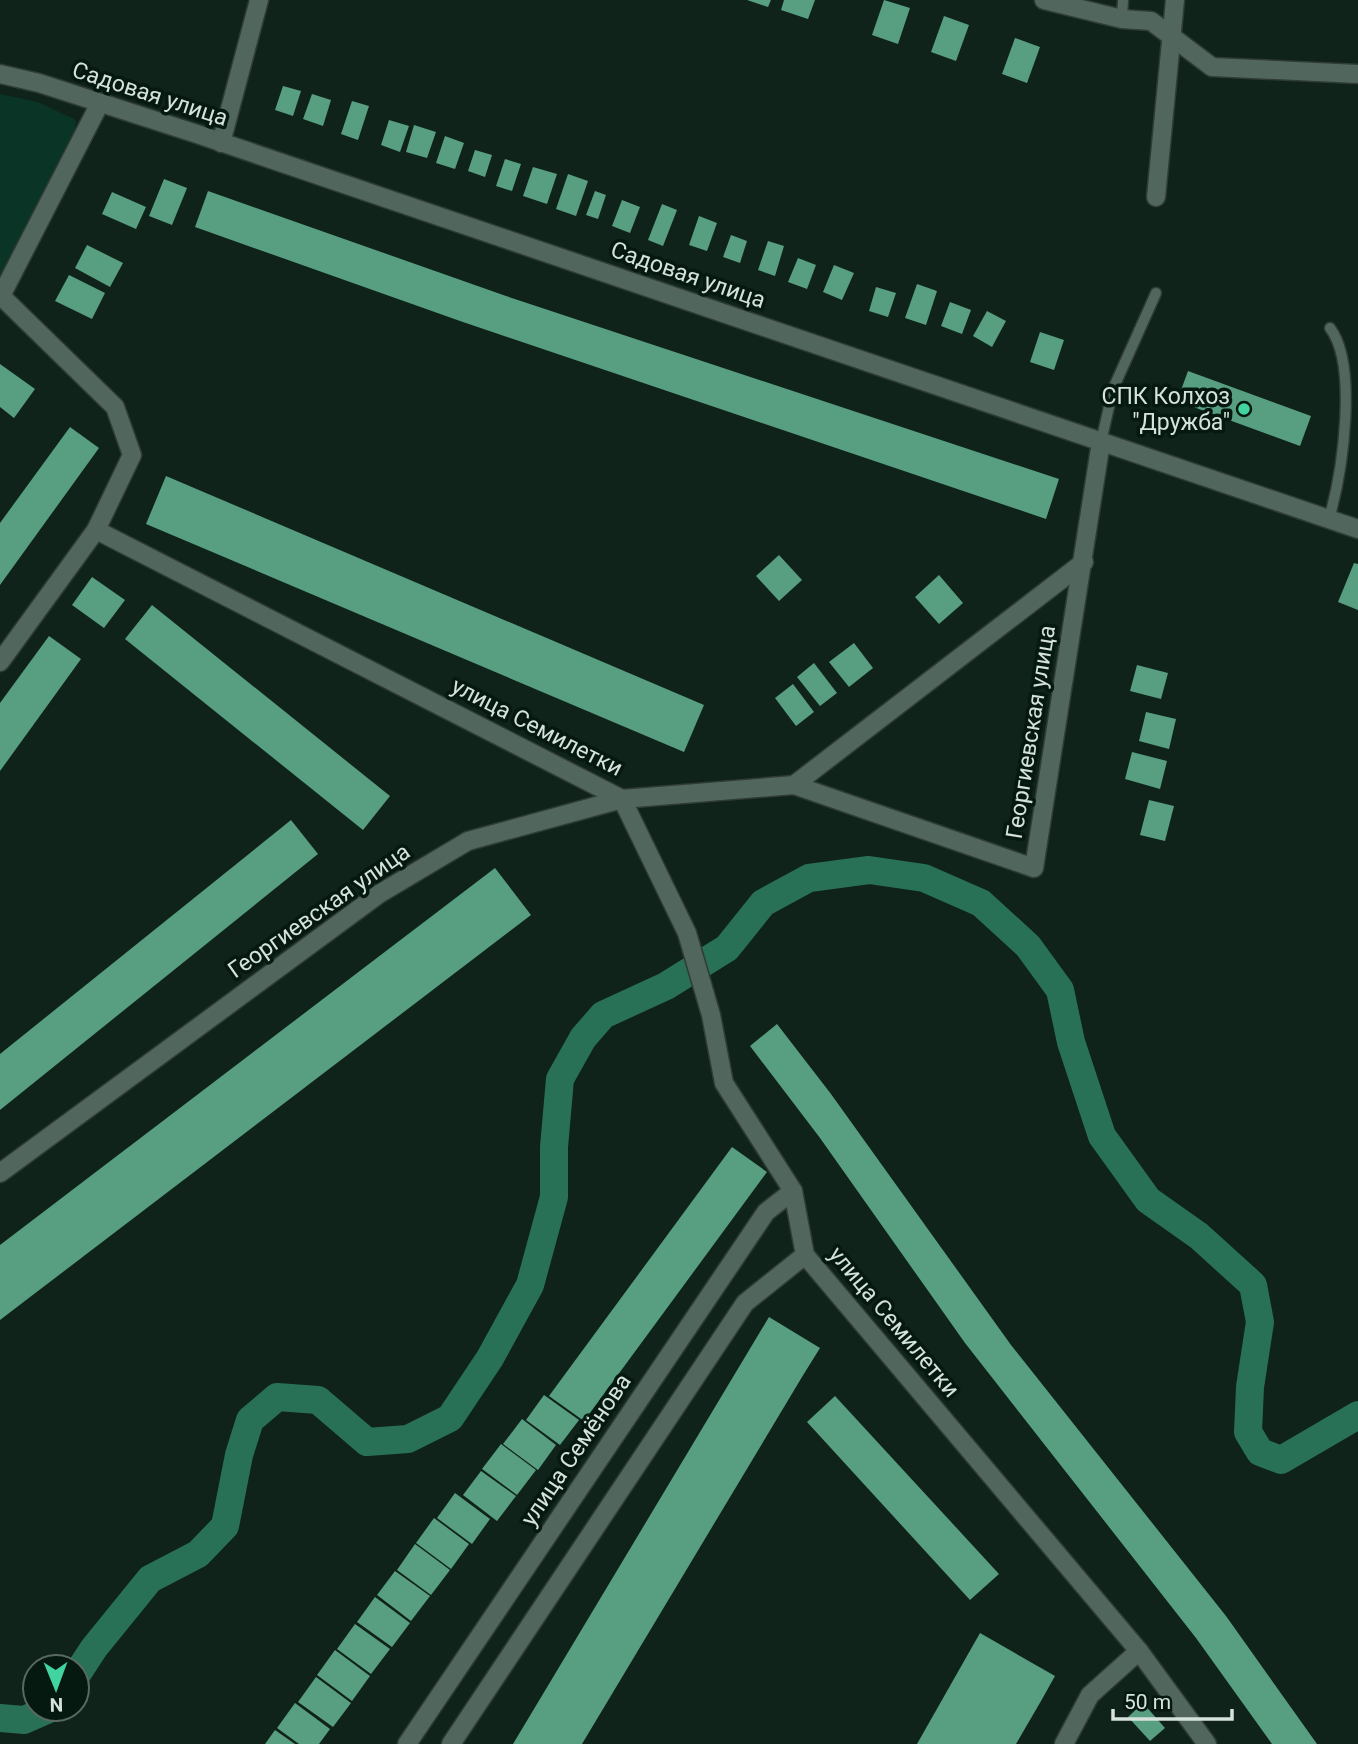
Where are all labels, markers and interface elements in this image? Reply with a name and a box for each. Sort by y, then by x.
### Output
street label: Садовая улица [69,56,231,132]
street label: Садовая улица [607,236,769,314]
place label: СПК Колхоз "Дружба" [1101,383,1230,436]
marker: СПК Колхоз "Дружба" [1236,401,1252,417]
street label: Георгиевская улица [1001,623,1061,841]
street label: улица Семилетки [447,672,627,782]
street label: Георгиевская улица [223,838,415,984]
street label: улица Семилетки [823,1241,965,1403]
street label: улица Семёнова [515,1369,637,1531]
north arrow [21,1653,91,1723]
scale bar [1113,1678,1232,1722]
text: 50 m [1124,1690,1171,1714]
text: N [49,1693,63,1716]

